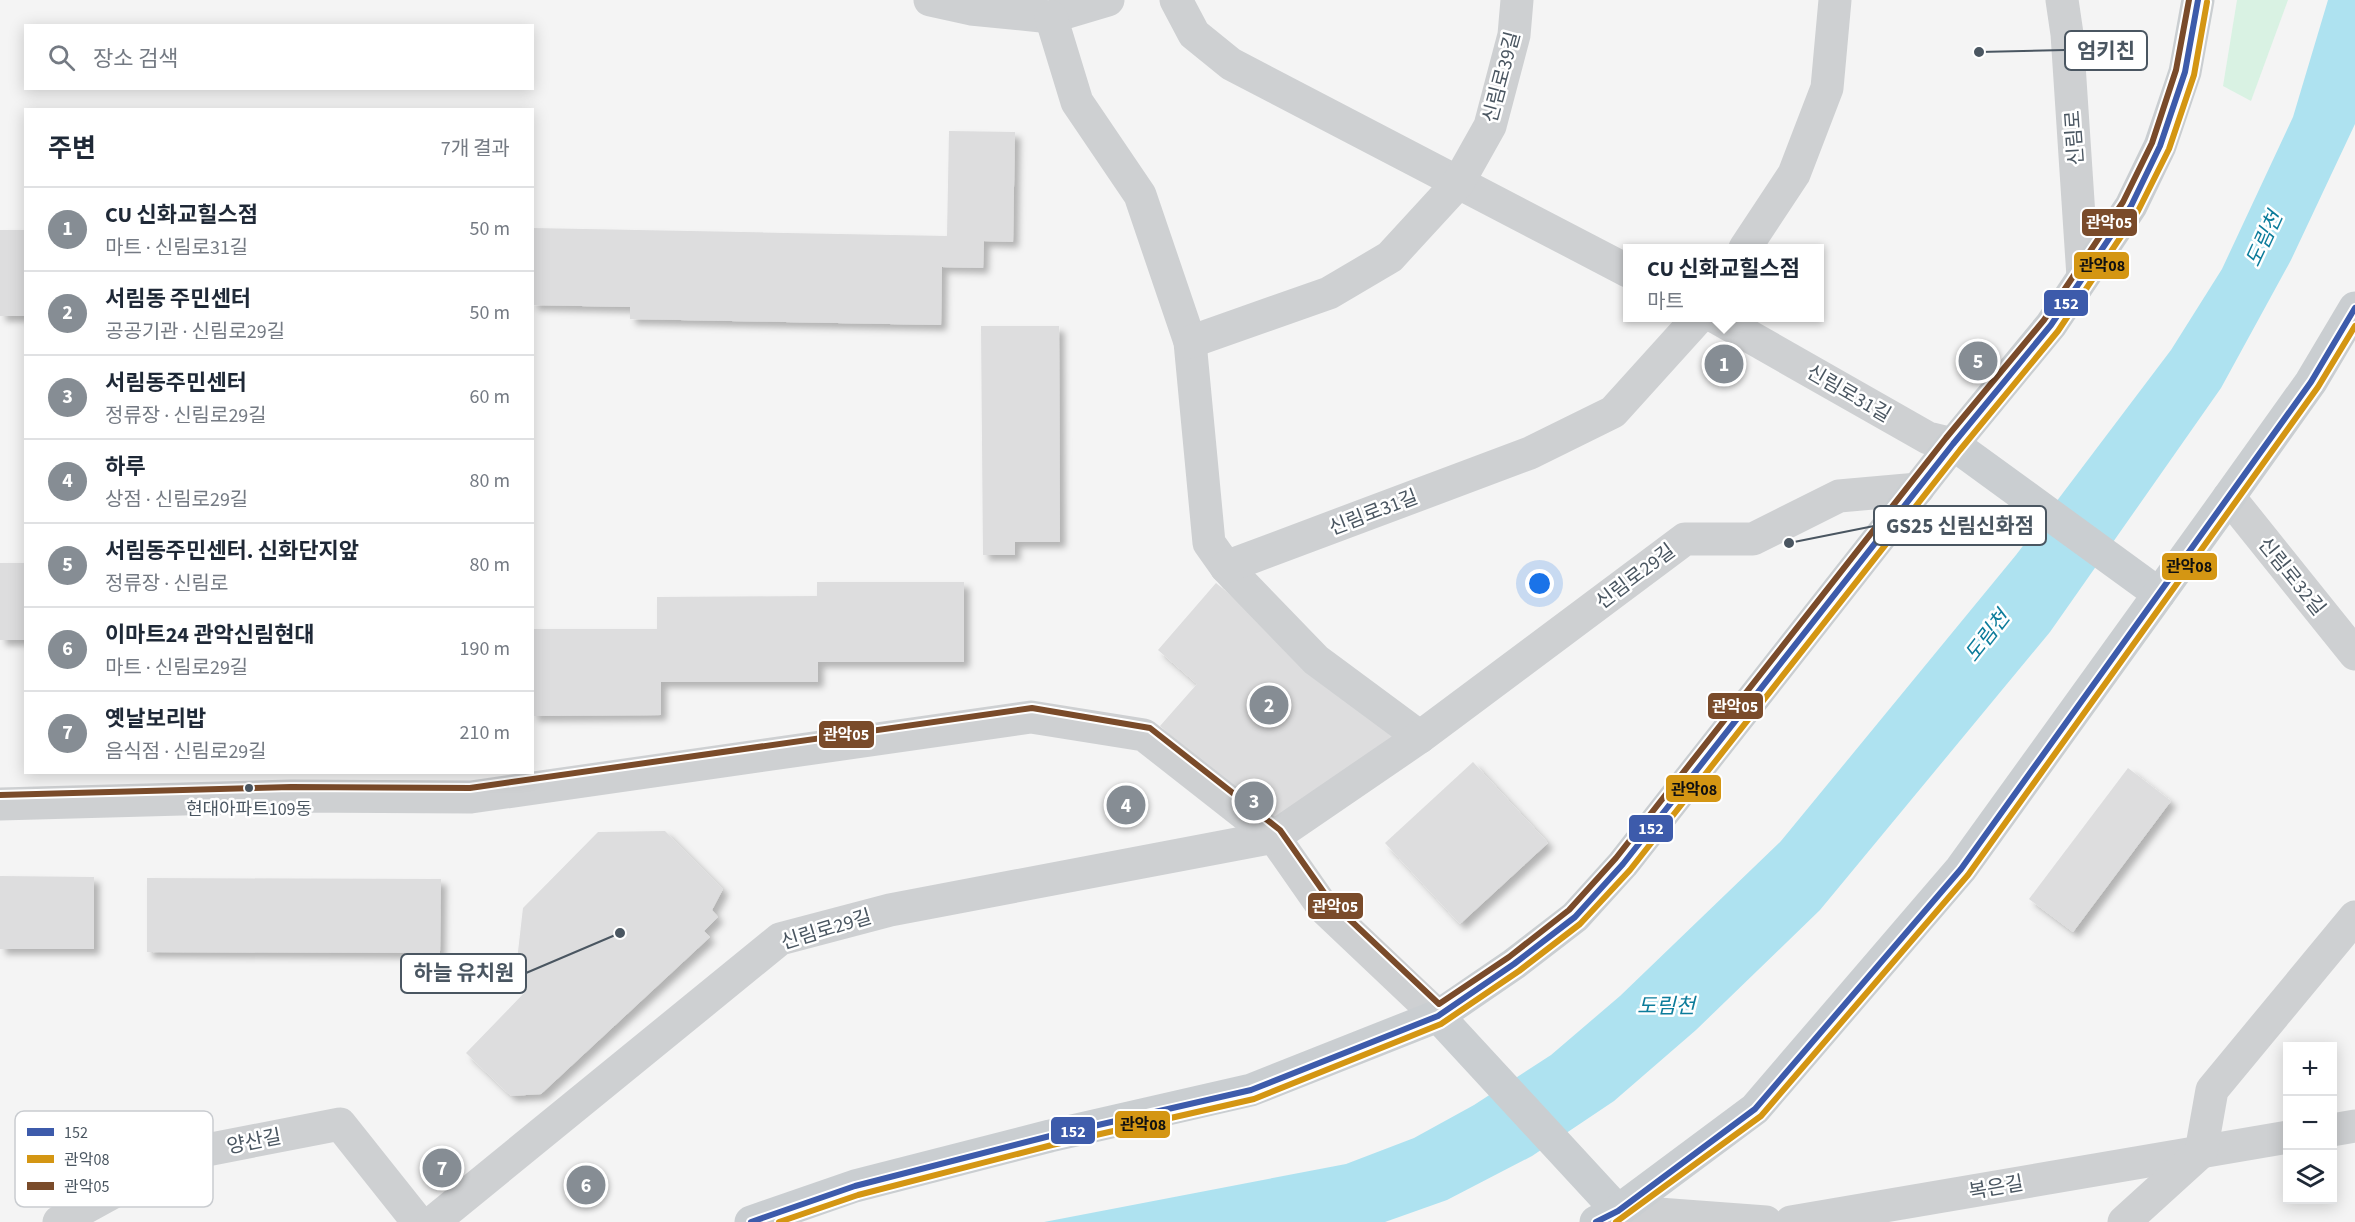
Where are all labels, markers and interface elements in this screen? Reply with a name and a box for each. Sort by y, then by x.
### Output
search box [24,24,534,90]
street label: 신림로39길 [1476,28,1528,126]
callout: 엄키친 [2065,31,2147,70]
text: 엄키친 [2077,36,2135,66]
icon: search [45,41,78,74]
text: 장소 검색 [93,43,178,75]
street label: 신림로 [2059,109,2091,166]
text: 주변 [48,130,96,167]
text: 7개 결과 [441,135,510,163]
text: CU 신화교힐스점 [105,199,258,231]
water label: 도림천 [2238,204,2291,272]
line badge: 관악05 [2081,208,2138,237]
text: 관악05 [2086,212,2132,234]
text: 1 [62,215,73,243]
text: 50 m [470,215,510,243]
text: 마트 · 신림로31길 [105,234,248,262]
popup [1623,244,1824,322]
line badge: 관악08 [2073,251,2130,280]
text: CU 신화교힐스점 [1647,253,1800,285]
text: 관악08 [2079,255,2125,277]
text: 서림동 주민센터 [105,283,251,315]
text: 마트 [1647,288,1684,316]
line badge: 152 [2043,289,2089,317]
text: 152 [2053,293,2079,315]
text: 2 [62,299,73,327]
text: 50 m [470,299,510,327]
text: 공공기관 · 신림로29길 [105,318,285,346]
pin: 5 [1958,338,1998,384]
pin: 1 [1704,342,1744,386]
street label: 신림로31길 [1801,358,1896,429]
text: 서림동주민센터 [105,367,247,399]
text: 3 [62,383,73,411]
text: 60 m [470,383,510,411]
text: 정류장 · 신림로29길 [105,402,267,430]
text: 하루 [105,451,145,483]
text: 4 [62,467,73,495]
text: 80 m [470,467,510,495]
street label: 신림로31길 [1325,483,1422,543]
text: 상점 · 신림로29길 [105,486,248,514]
callout: GS25 신림신화점 [1874,506,2046,545]
text: GS25 신림신화점 [1886,511,2034,541]
street label: 신림로32길 [2251,531,2332,622]
text: 서림동주민센터. 신화단지앞 [105,535,359,567]
street label: 신림로29길 [1590,537,1681,616]
text: 5 [62,551,73,579]
text: 80 m [470,551,510,579]
line badge: 관악08 [2161,552,2218,581]
text: 관악08 [2166,556,2212,578]
your location [1525,569,1554,598]
text: 정류장 · 신림로 [105,570,228,598]
water label: 도림천 [1957,602,2018,668]
text: 이마트24 관악신림현대 [105,619,315,651]
text: 6 [62,635,73,663]
text: 190 m [460,635,510,663]
text: 마트 · 신림로29길 [105,654,248,682]
pin: 2 [1250,682,1288,728]
line badge: 관악05 [1707,692,1764,720]
text: 관악05 [1712,696,1758,718]
text: 옛날보리밥 [105,703,206,735]
text: 7 [62,719,73,747]
text: 210 m [460,719,510,747]
line badge: 관악05 [818,720,875,749]
text: 관악05 [823,724,869,746]
text: 음식점 · 신림로29길 [105,738,267,766]
line badge: 관악08 [1665,774,1722,803]
pin: 3 [1234,778,1274,824]
text: 관악08 [1671,779,1717,801]
marker: 현대아파트109동 [243,782,255,794]
pin: 4 [1106,782,1146,828]
place label: 현대아파트109동 [186,797,312,822]
line badge: 152 [1628,814,1674,843]
text: 152 [1638,818,1664,840]
line badge: 관악05 [1307,892,1364,920]
text: 관악05 [1312,896,1358,918]
street label: 신림로29길 [777,903,875,957]
callout: 하늘 유치원 [401,954,526,993]
text: 하늘 유치원 [414,958,514,988]
water label: 도림천 [1637,991,1698,1021]
map controls [2283,1042,2337,1204]
button: + [2283,1042,2337,1096]
button: − [2283,1096,2337,1150]
line badge: 관악08 [1114,1110,1171,1139]
legend [15,1111,213,1207]
text: 관악08 [1120,1114,1166,1136]
line badge: 152 [1050,1116,1096,1145]
text: 152 [1060,1121,1086,1143]
text: 152 [64,1122,88,1144]
street label: 양산길 [224,1123,284,1161]
pin: 7 [422,1146,462,1190]
text: 관악08 [64,1149,109,1171]
button: layers [2283,1150,2337,1204]
pin: 6 [566,1162,606,1208]
street label: 복은길 [1967,1169,2026,1207]
text: 관악05 [64,1176,109,1198]

